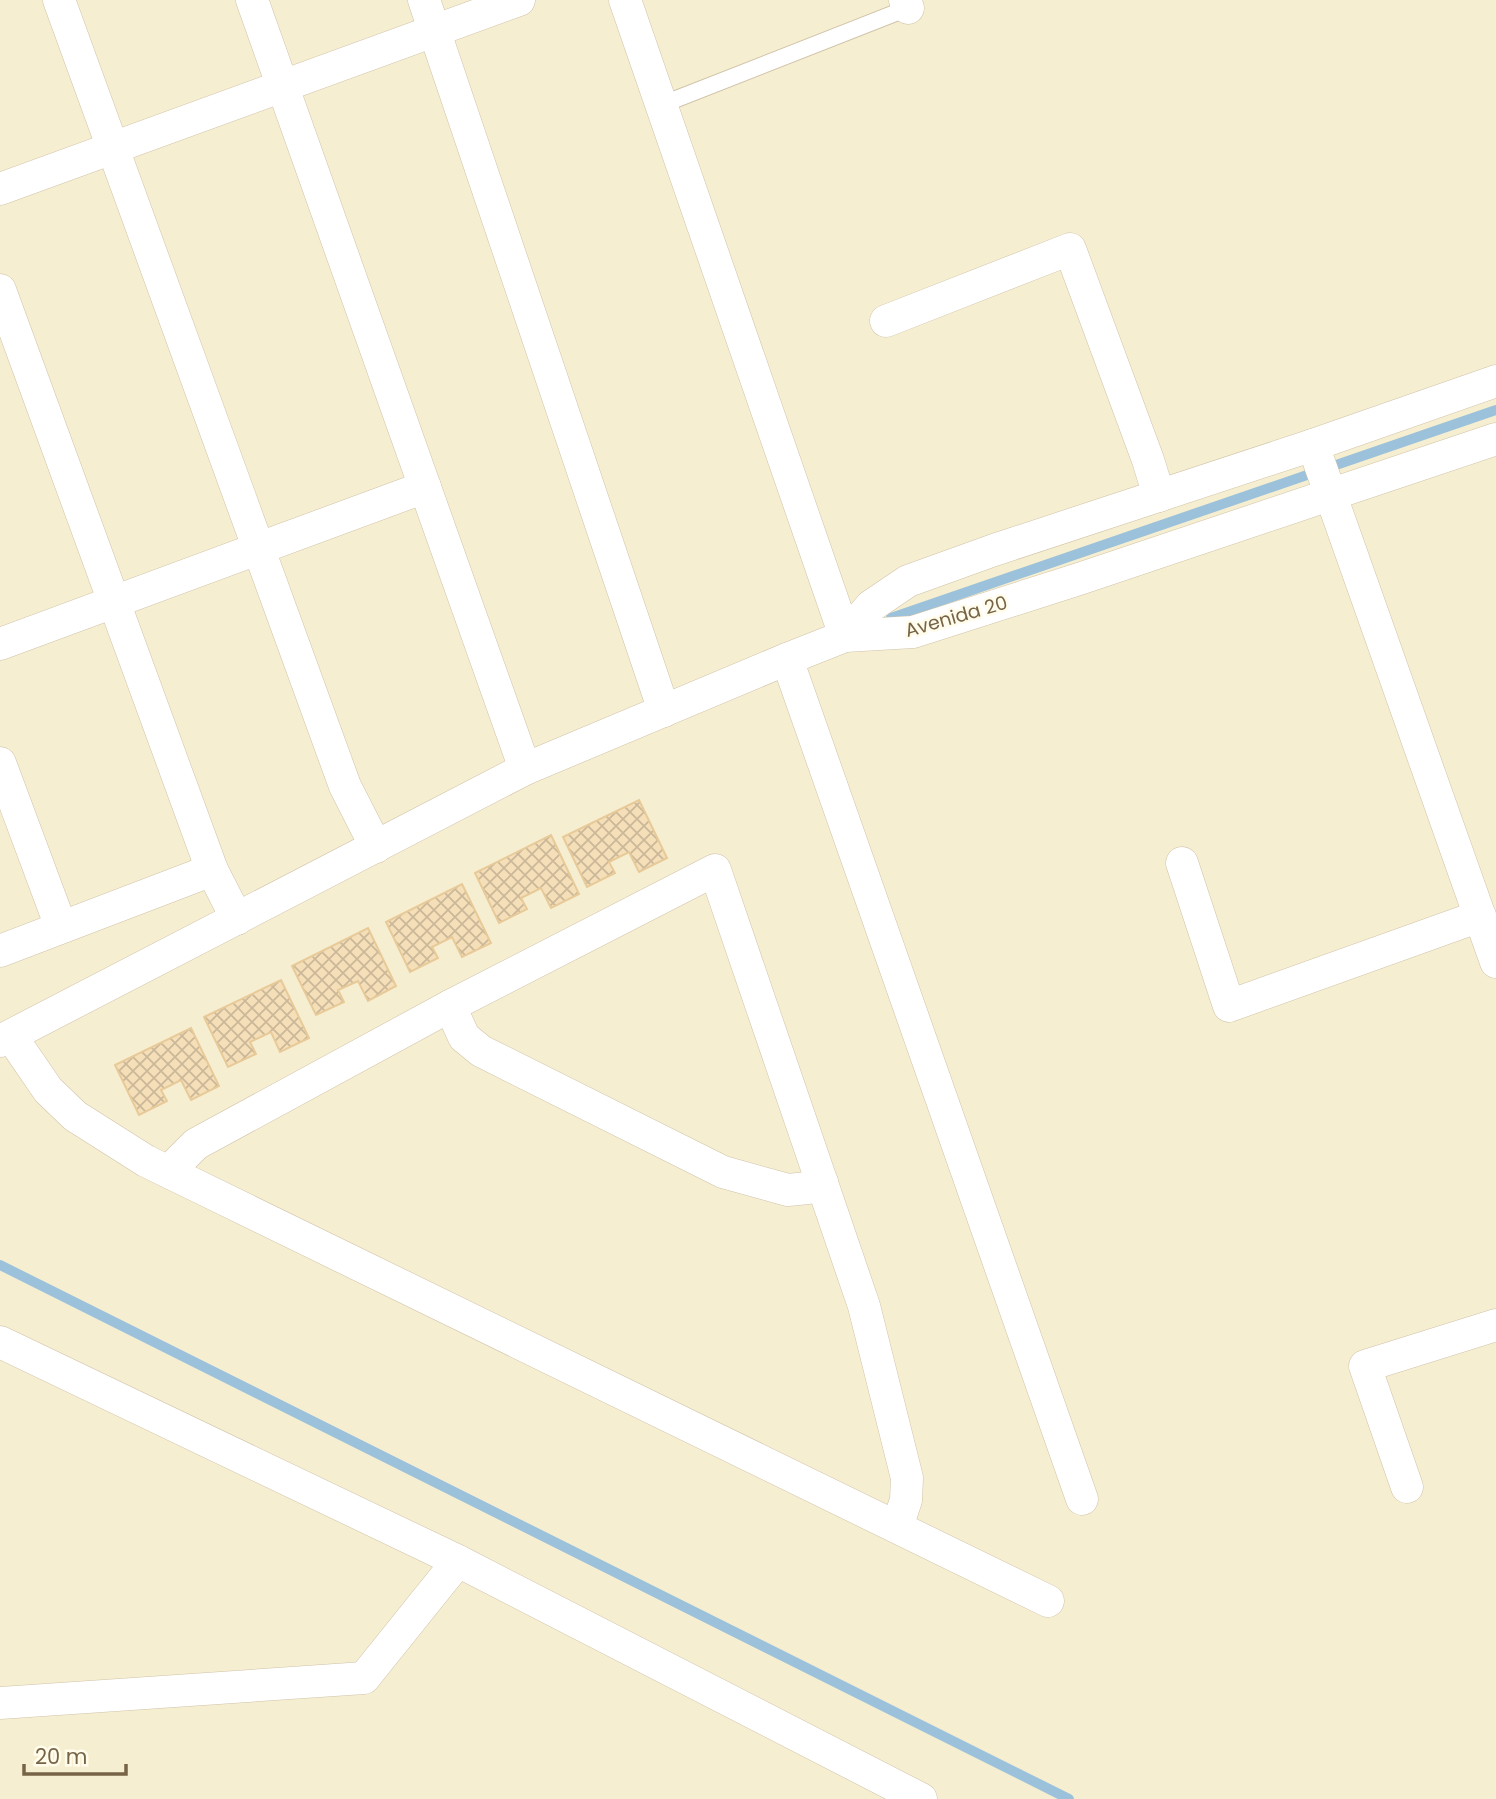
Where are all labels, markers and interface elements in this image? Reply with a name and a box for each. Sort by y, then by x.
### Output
street label: Avenida 20 [902,589,1011,644]
scale bar [24,1732,126,1776]
text: 20 m [35,1742,88,1771]

